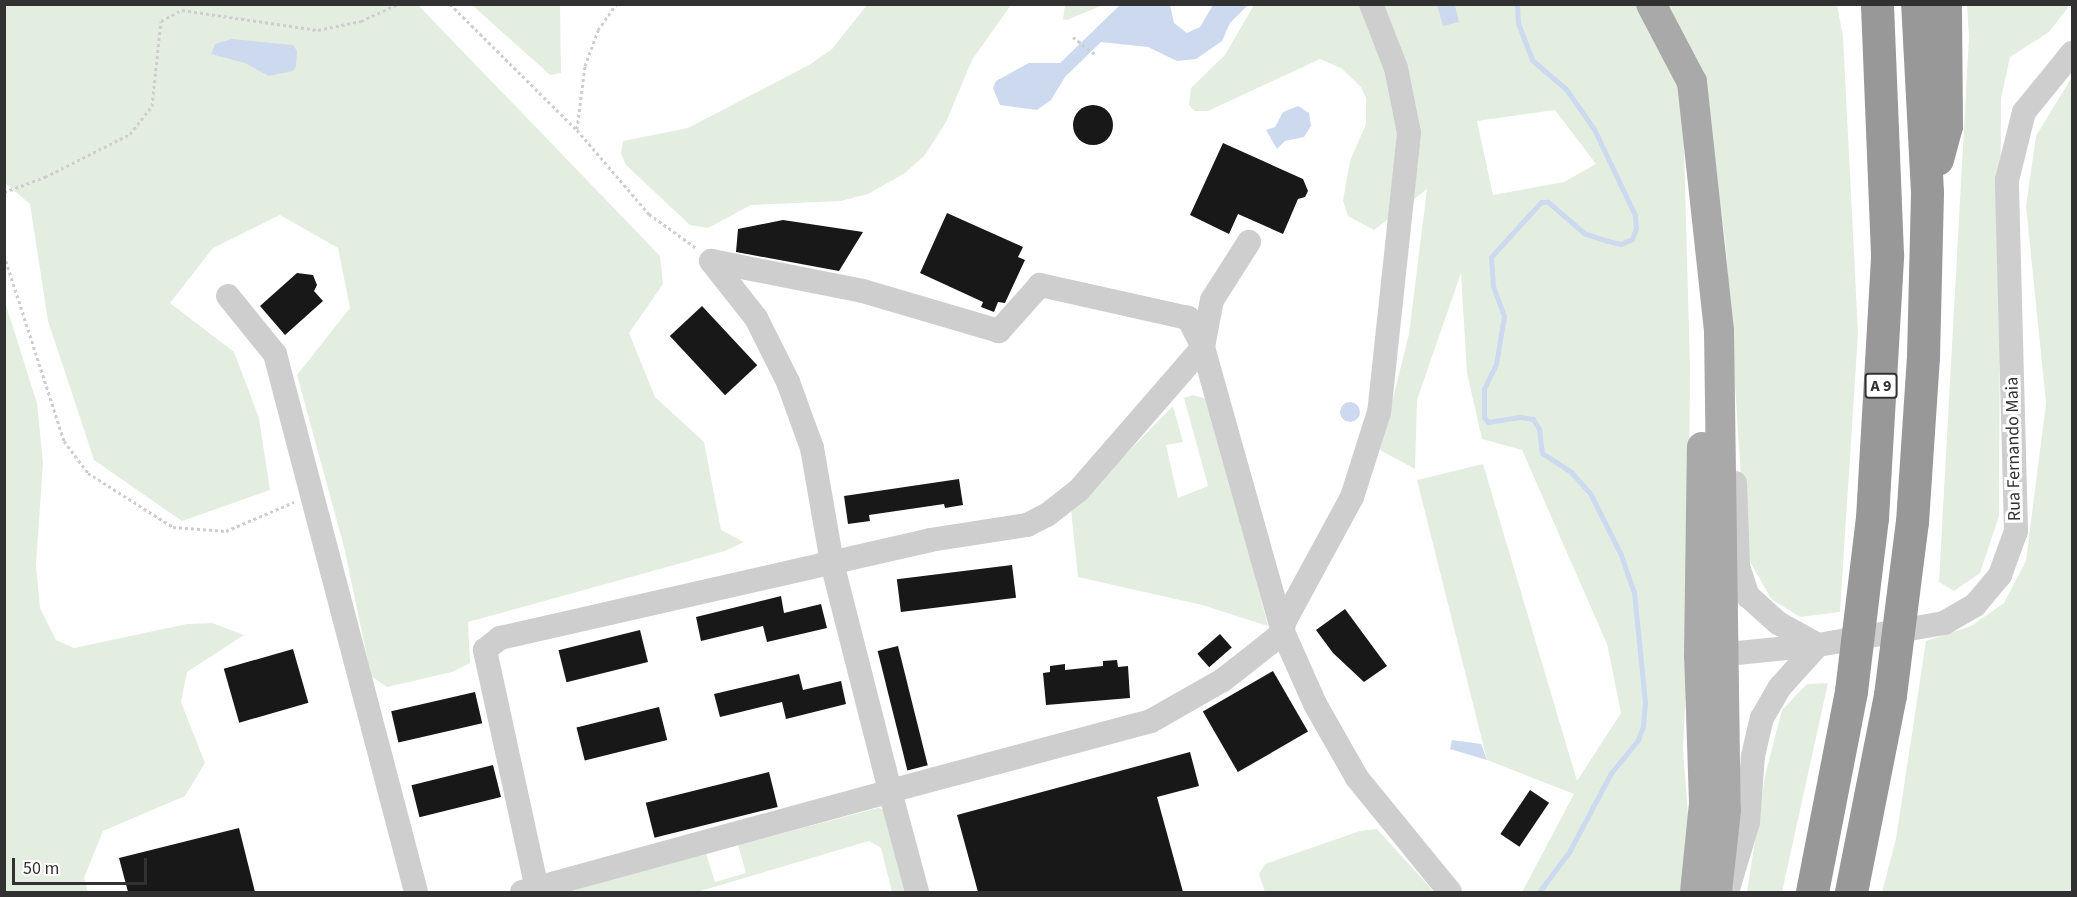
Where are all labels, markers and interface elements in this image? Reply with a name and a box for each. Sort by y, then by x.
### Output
road number: A 9 [1864,373,1898,399]
street label: Rua Fernando Maia [2002,377,2026,521]
scale bar [15,846,150,884]
text: 50 m [23,856,59,881]

